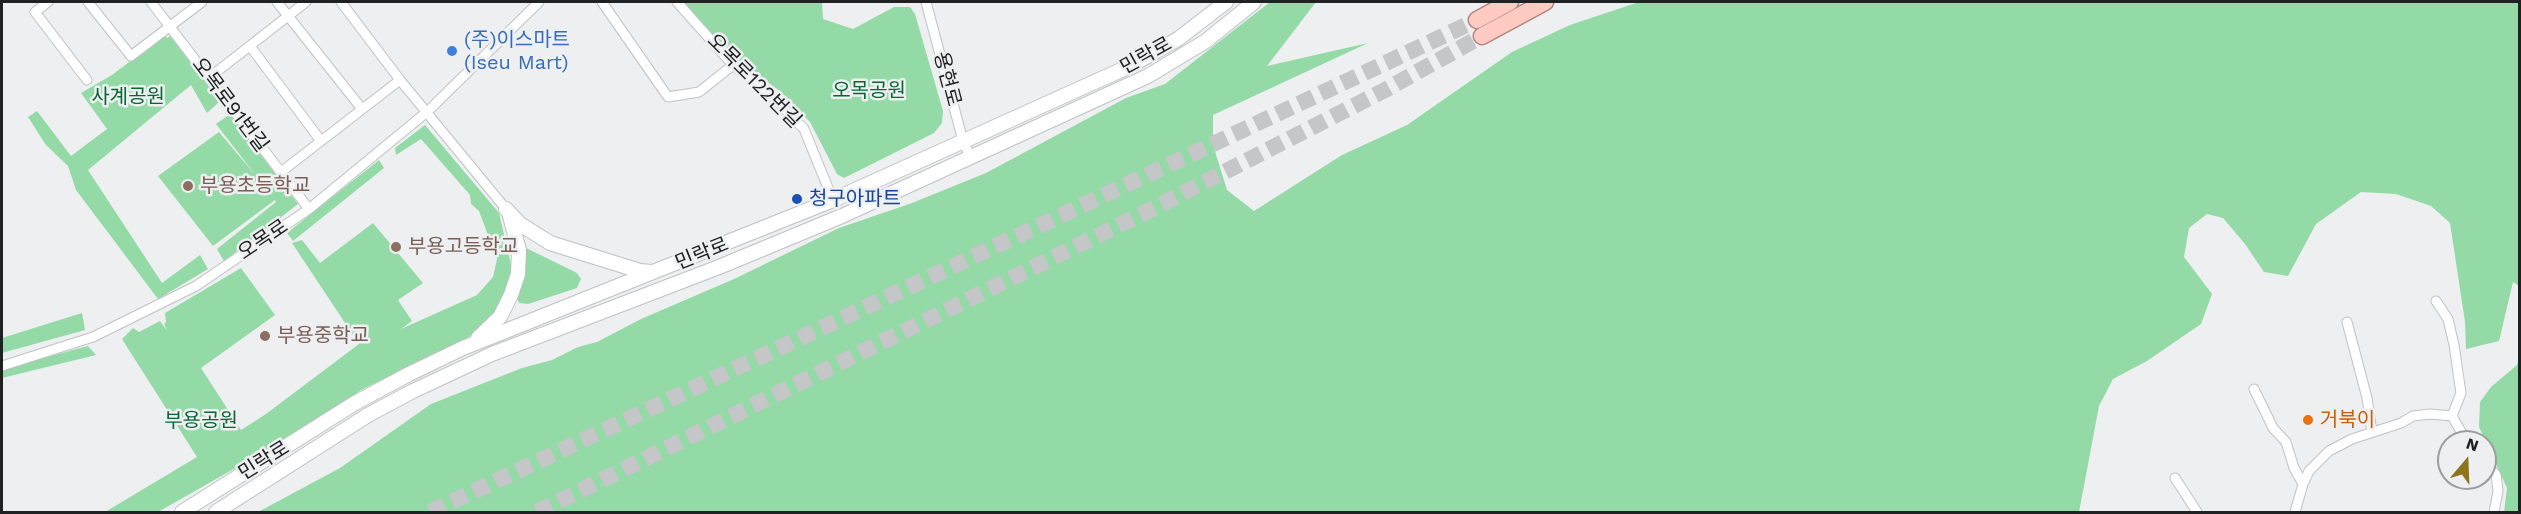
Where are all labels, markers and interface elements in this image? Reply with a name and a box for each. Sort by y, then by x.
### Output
place label: (주)이스마트 (Iseu Mart) [464,28,570,75]
street label: 오목로122번길 [702,29,806,133]
street label: 민락로 [1116,32,1176,80]
marker: (주)이스마트 (Iseu Mart) [445,44,459,58]
street label: 용현로 [928,49,966,109]
street label: 오목로91번길 [187,53,273,157]
park label: 오목공원 [832,79,906,103]
park label: 사계공원 [91,85,165,109]
place label: 부용초등학교 [200,174,310,198]
marker: 부용초등학교 [181,179,195,193]
place label: 청구아파트 [809,187,901,211]
marker: 청구아파트 [790,192,804,206]
street label: 오목로 [233,215,293,265]
street label: 민락로 [672,233,732,275]
place label: 부용고등학교 [408,235,518,259]
marker: 부용고등학교 [389,240,403,254]
place label: 부용중학교 [277,324,369,348]
marker: 부용중학교 [258,329,272,343]
place label: 거북이 [2320,408,2375,432]
park label: 부용공원 [164,409,238,433]
marker: 거북이 [2301,413,2315,427]
north arrow [2437,430,2497,490]
text: N [2464,433,2481,455]
street label: 민락로 [234,436,294,486]

